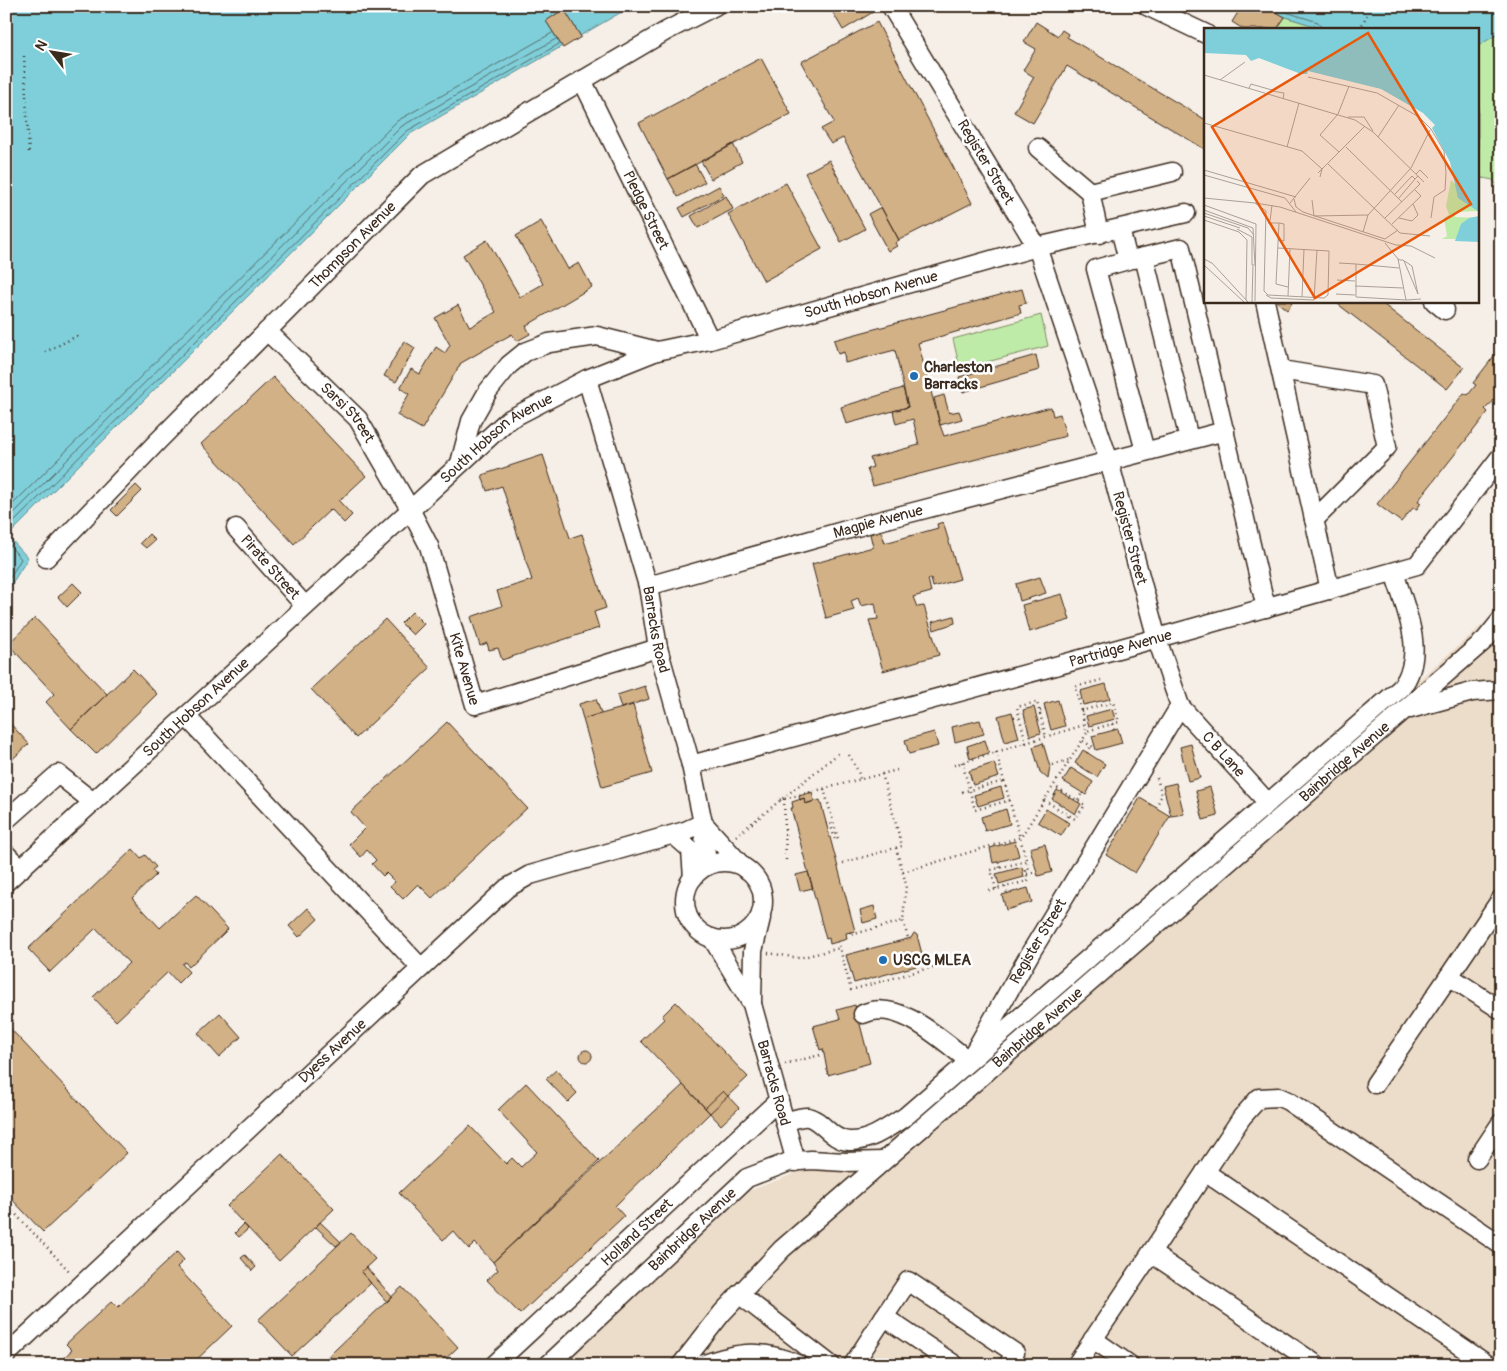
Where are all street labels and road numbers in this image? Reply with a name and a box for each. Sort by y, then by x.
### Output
street label: Register Street [953,116,1019,209]
street label: Pledge Street [618,168,673,254]
street label: Thompson Avenue [305,197,401,293]
street label: South Hobson Avenue [802,267,941,323]
street label: Sarsi Street [316,379,379,447]
street label: South Hobson Avenue [436,389,557,488]
street label: Register Street [1108,489,1151,588]
street label: Magpie Avenue [831,501,926,543]
street label: Pirate Street [236,531,304,604]
street label: Barracks Road [638,585,674,675]
street label: Partridge Avenue [1067,625,1175,672]
street label: Kite Avenue [445,631,484,708]
street label: South Hobson Avenue [139,653,254,761]
street label: Bainbridge Avenue [1296,717,1394,807]
street label: C B Lane [1198,728,1249,782]
street label: Register Street [1006,895,1072,987]
street label: Bainbridge Avenue [989,983,1087,1072]
street label: Dyess Avenue [295,1015,371,1088]
street label: Barracks Road [752,1038,794,1128]
street label: Bainbridge Avenue [645,1184,741,1276]
street label: Holland Street [597,1194,678,1271]

